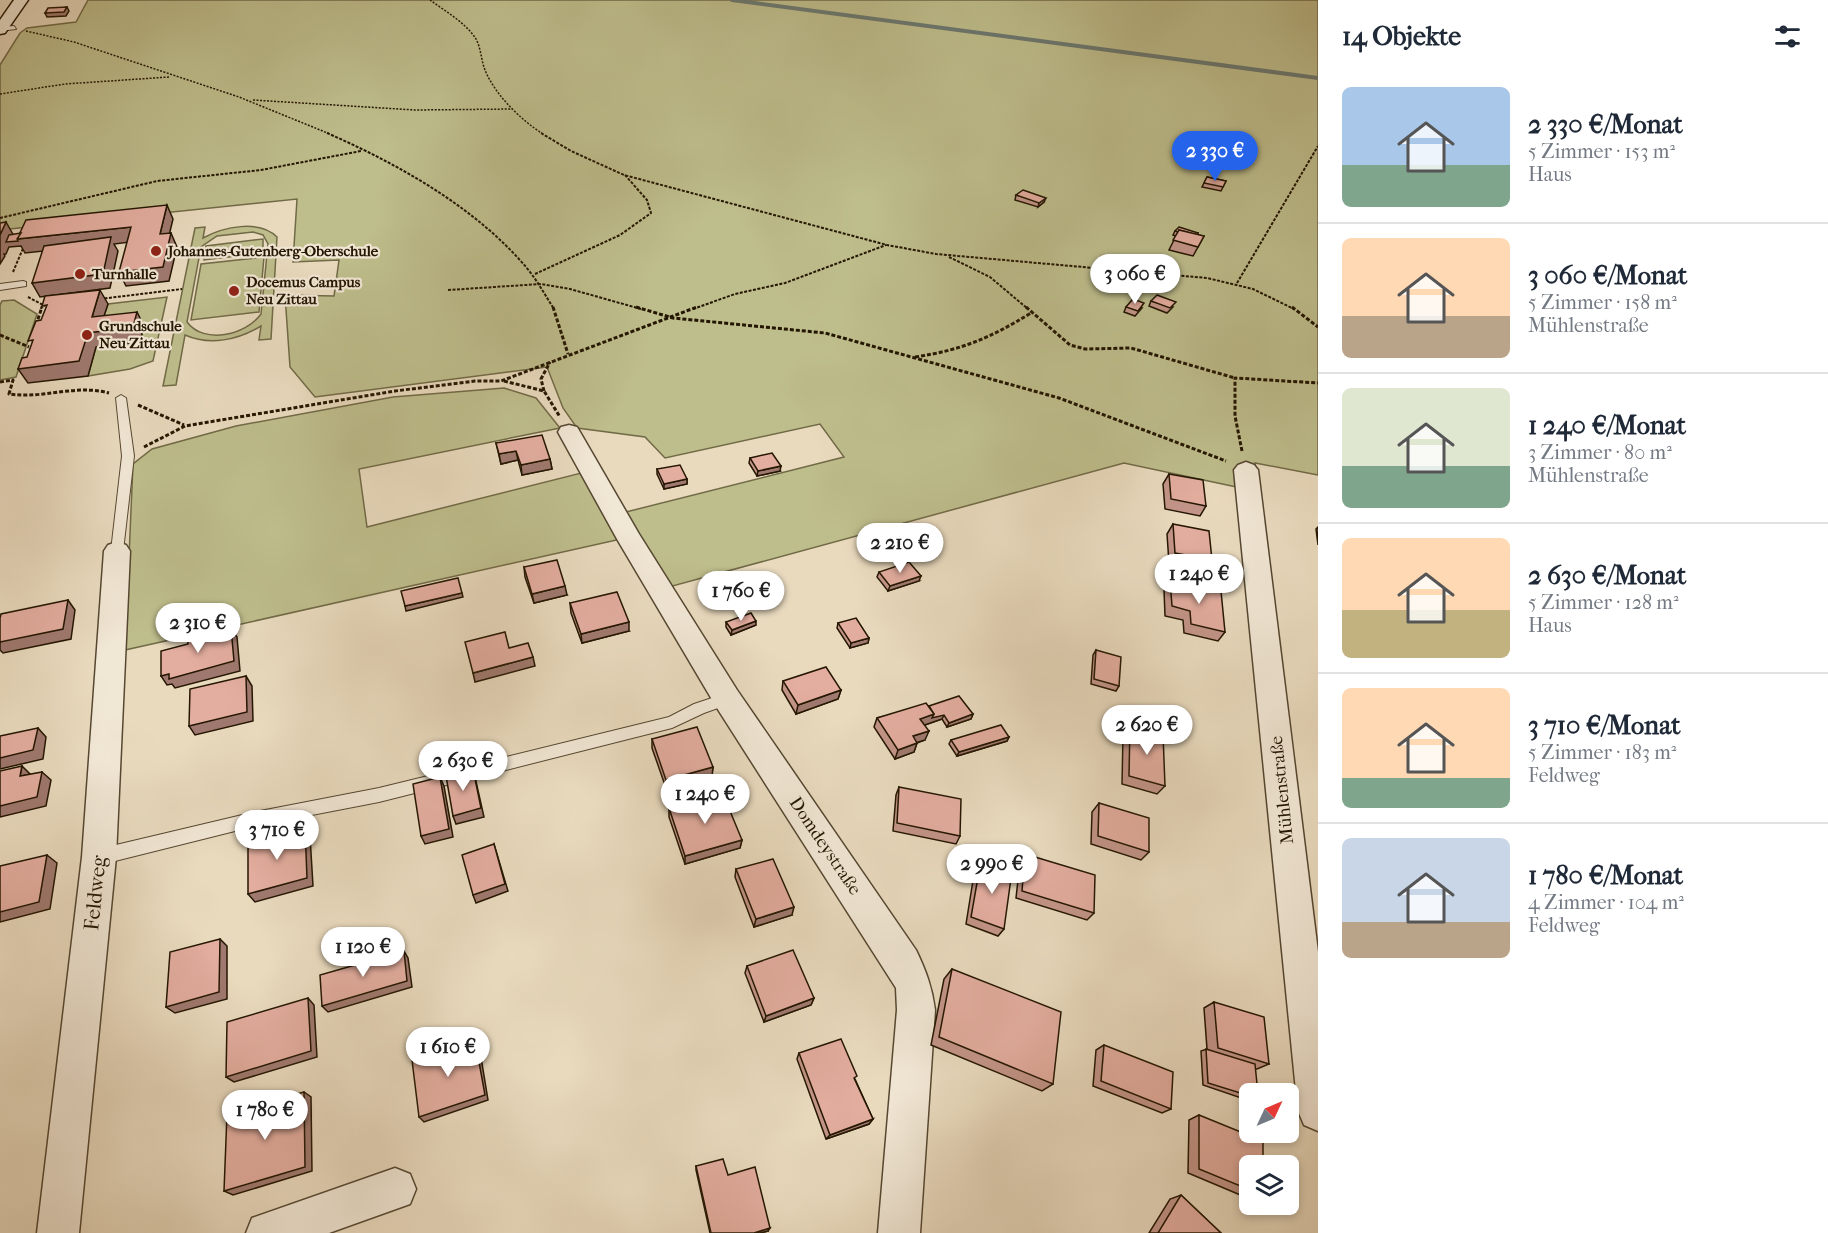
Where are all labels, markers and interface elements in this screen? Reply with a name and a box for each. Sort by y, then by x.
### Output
icon: filters [1771,20,1804,53]
text: 14 Objekte [1342,21,1461,52]
text: 2 330 €/Monat [1528,109,1683,140]
icon: home [1390,111,1462,183]
pin: 2 330 € [1160,131,1270,182]
text: 2 330 € [1186,139,1244,162]
text: 5 Zimmer · 153 m² [1528,140,1675,163]
text: Haus [1528,163,1572,186]
place label: Johannes-Gutenberg-Oberschule [166,242,379,260]
marker: Johannes-Gutenberg-Oberschule [149,244,163,258]
pin: 3 060 € [1080,254,1190,305]
text: 3 060 €/Monat [1528,260,1687,291]
text: 3 060 € [1104,262,1166,285]
icon: home [1390,262,1462,334]
place label: Turnhalle [91,265,157,283]
marker: Turnhalle [73,267,87,281]
place label: Docemus Campus Neu Zittau [246,273,361,308]
marker: Docemus Campus Neu Zittau [227,284,241,298]
text: 5 Zimmer · 158 m² [1528,291,1677,314]
text: Mühlenstraße [1528,314,1649,337]
place label: Grundschule Neu Zittau [99,317,182,352]
marker: Grundschule Neu Zittau [80,328,94,342]
text: 1 240 €/Monat [1528,410,1686,441]
icon: home [1390,412,1462,484]
text: 3 Zimmer · 80 m² [1528,441,1672,464]
text: Mühlenstraße [1528,464,1649,487]
pin: 2 210 € [845,523,955,574]
text: 2 210 € [870,531,930,554]
pin: 1 240 € [1144,554,1254,605]
text: 2 630 €/Monat [1528,560,1686,591]
text: 1 240 € [1169,562,1229,585]
icon: home [1390,562,1462,634]
pin: 1 760 € [686,571,796,622]
text: 1 760 € [711,579,771,602]
text: 5 Zimmer · 128 m² [1528,591,1679,614]
pin: 2 310 € [143,603,253,654]
text: 2 310 € [169,611,227,634]
text: Haus [1528,614,1572,637]
pin: 2 620 € [1092,705,1202,756]
text: 3 710 €/Monat [1528,710,1680,741]
icon: home [1390,712,1462,784]
text: 2 620 € [1116,713,1178,736]
street label: Mühlenstraße [1266,735,1298,845]
pin: 2 630 € [408,741,518,792]
text: 5 Zimmer · 183 m² [1528,741,1677,764]
text: 2 630 € [433,749,493,772]
text: Feldweg [1528,764,1600,787]
pin: 1 240 € [650,774,760,825]
text: 1 240 € [675,782,735,805]
street label: Domdeystraße [785,793,865,899]
pin: 3 710 € [222,810,332,861]
text: 3 710 € [249,818,305,841]
pin: 2 990 € [937,844,1047,895]
text: 2 990 € [961,852,1023,875]
street label: Feldweg [79,854,111,932]
text: 1 780 €/Monat [1528,860,1683,891]
icon: home [1390,862,1462,934]
text: 4 Zimmer · 104 m² [1528,891,1684,914]
text: Feldweg [1528,914,1600,937]
pin: 1 120 € [308,927,418,978]
text: 1 120 € [335,935,391,958]
pin: 1 610 € [393,1027,503,1078]
text: 1 610 € [420,1035,476,1058]
north arrow [1239,1083,1299,1143]
map controls [1239,1083,1299,1215]
pin: 1 780 € [210,1090,320,1141]
text: 1 780 € [236,1098,294,1121]
button: layers [1239,1155,1299,1215]

